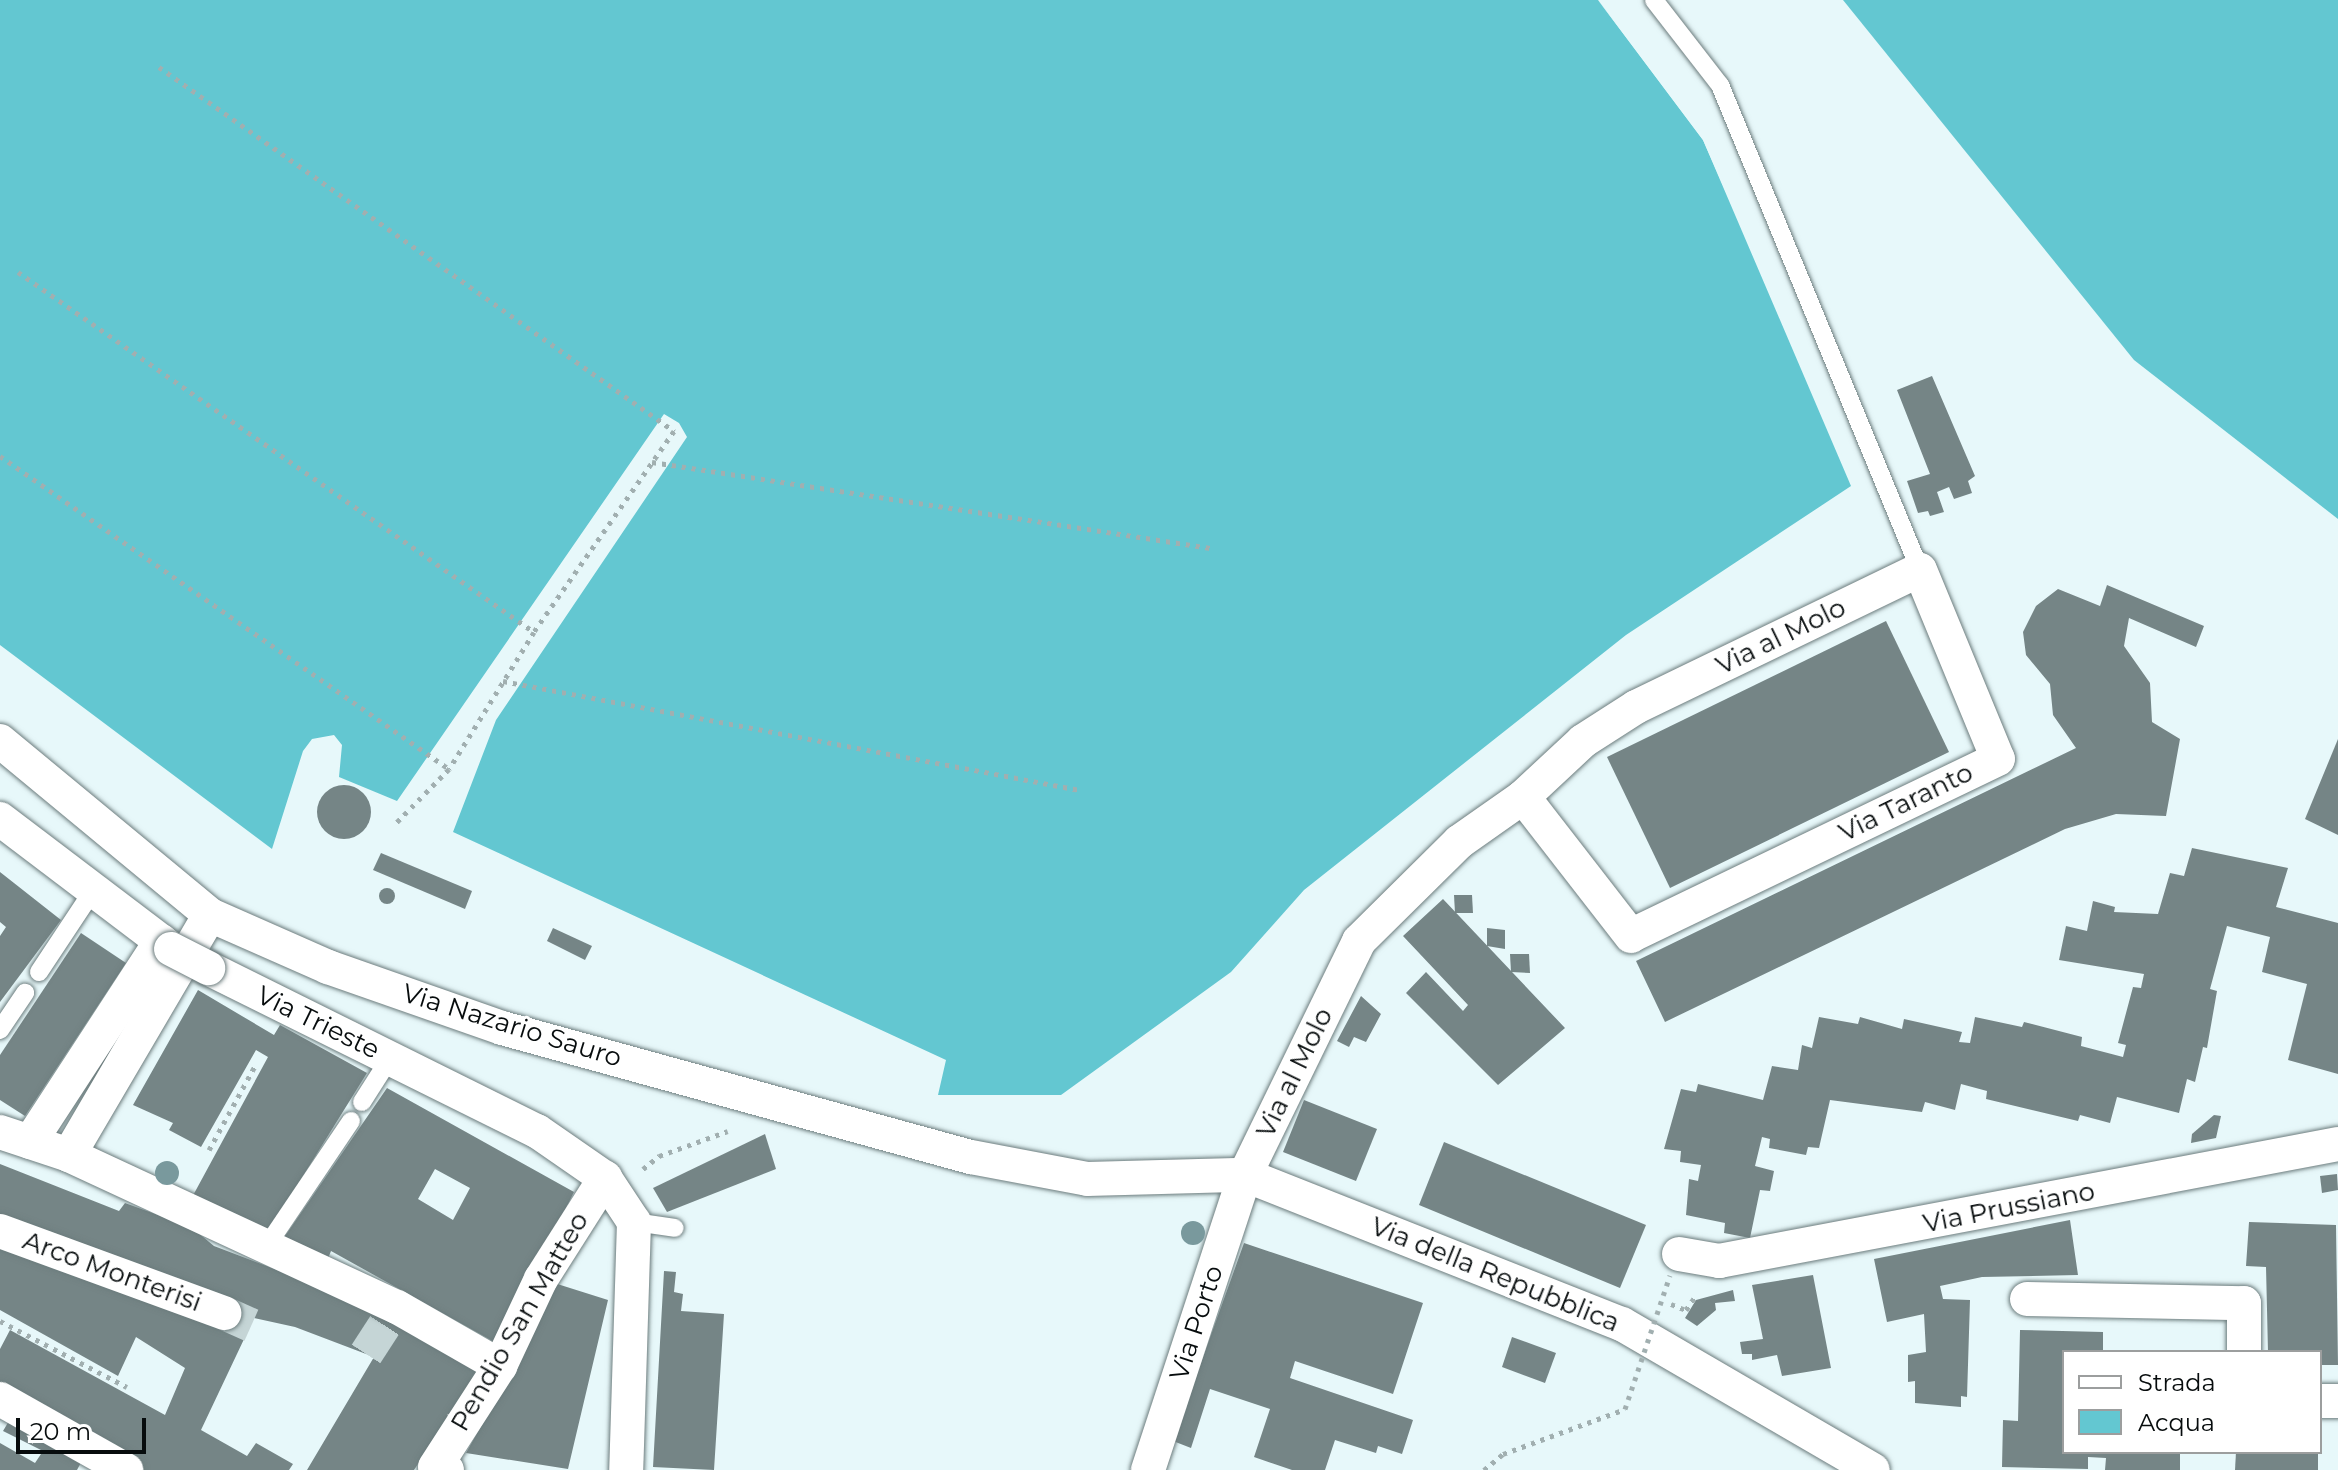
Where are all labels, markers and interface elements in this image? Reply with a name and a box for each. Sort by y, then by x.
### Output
street label: Via al Molo [1711,592,1851,682]
street label: Via Taranto [1834,757,1978,849]
street label: Via Nazario Sauro [399,978,625,1074]
street label: Via Trieste [251,980,385,1066]
street label: Via al Molo [1250,1003,1340,1143]
street label: Via Prussiano [1920,1176,2098,1240]
street label: Pendio San Matteo [445,1207,595,1437]
street label: Via della Repubblica [1366,1211,1624,1339]
street label: Arco Monterisi [19,1225,205,1319]
street label: Via Porto [1164,1262,1230,1384]
legend [2062,1350,2322,1454]
text: Strada [2138,1368,2216,1397]
scale bar [20,1402,150,1452]
text: Acqua [2138,1408,2215,1437]
text: 20 m [30,1417,91,1446]

